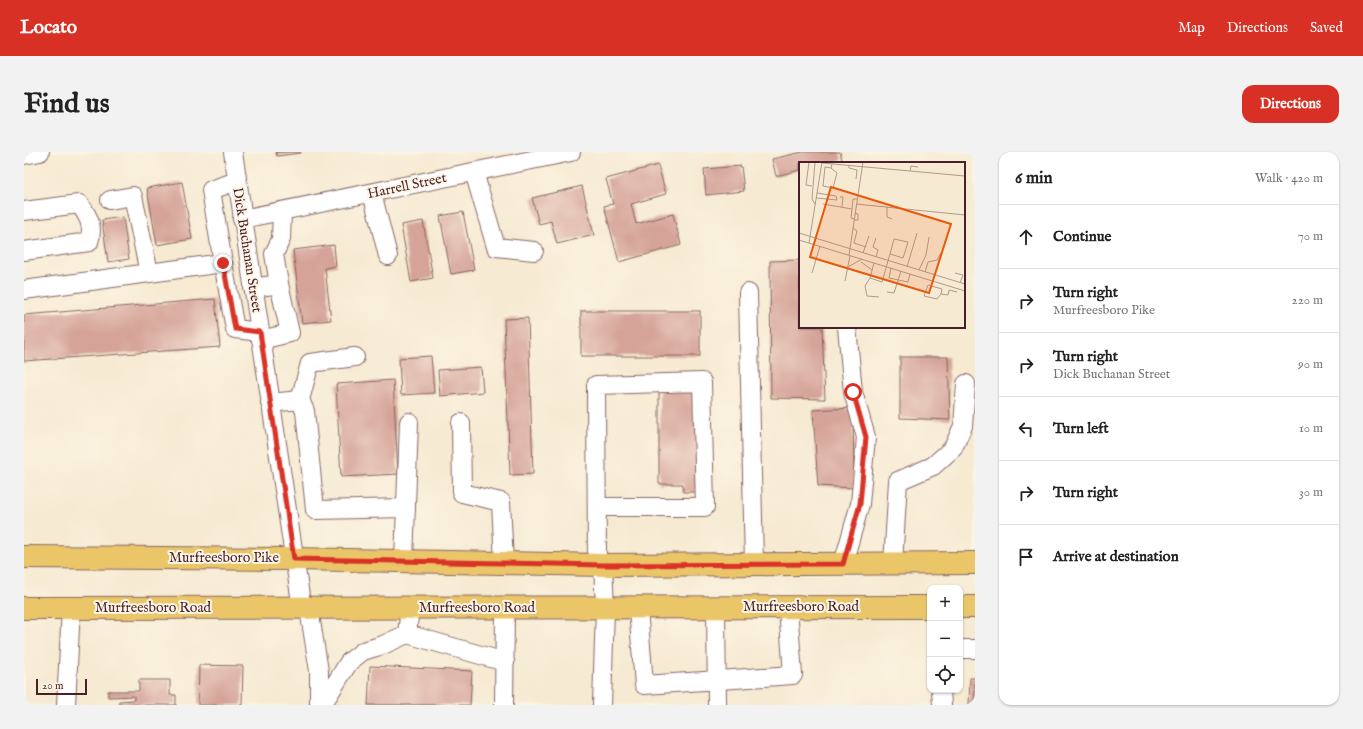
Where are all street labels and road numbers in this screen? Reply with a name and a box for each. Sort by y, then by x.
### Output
street label: Harrell Street [366,169,448,203]
street label: Dick Buchanan Street [228,186,266,314]
street label: Murfreesboro Pike [169,549,279,567]
street label: Murfreesboro Road [743,598,859,616]
street label: Murfreesboro Road [95,599,211,617]
street label: Murfreesboro Road [419,599,535,617]

